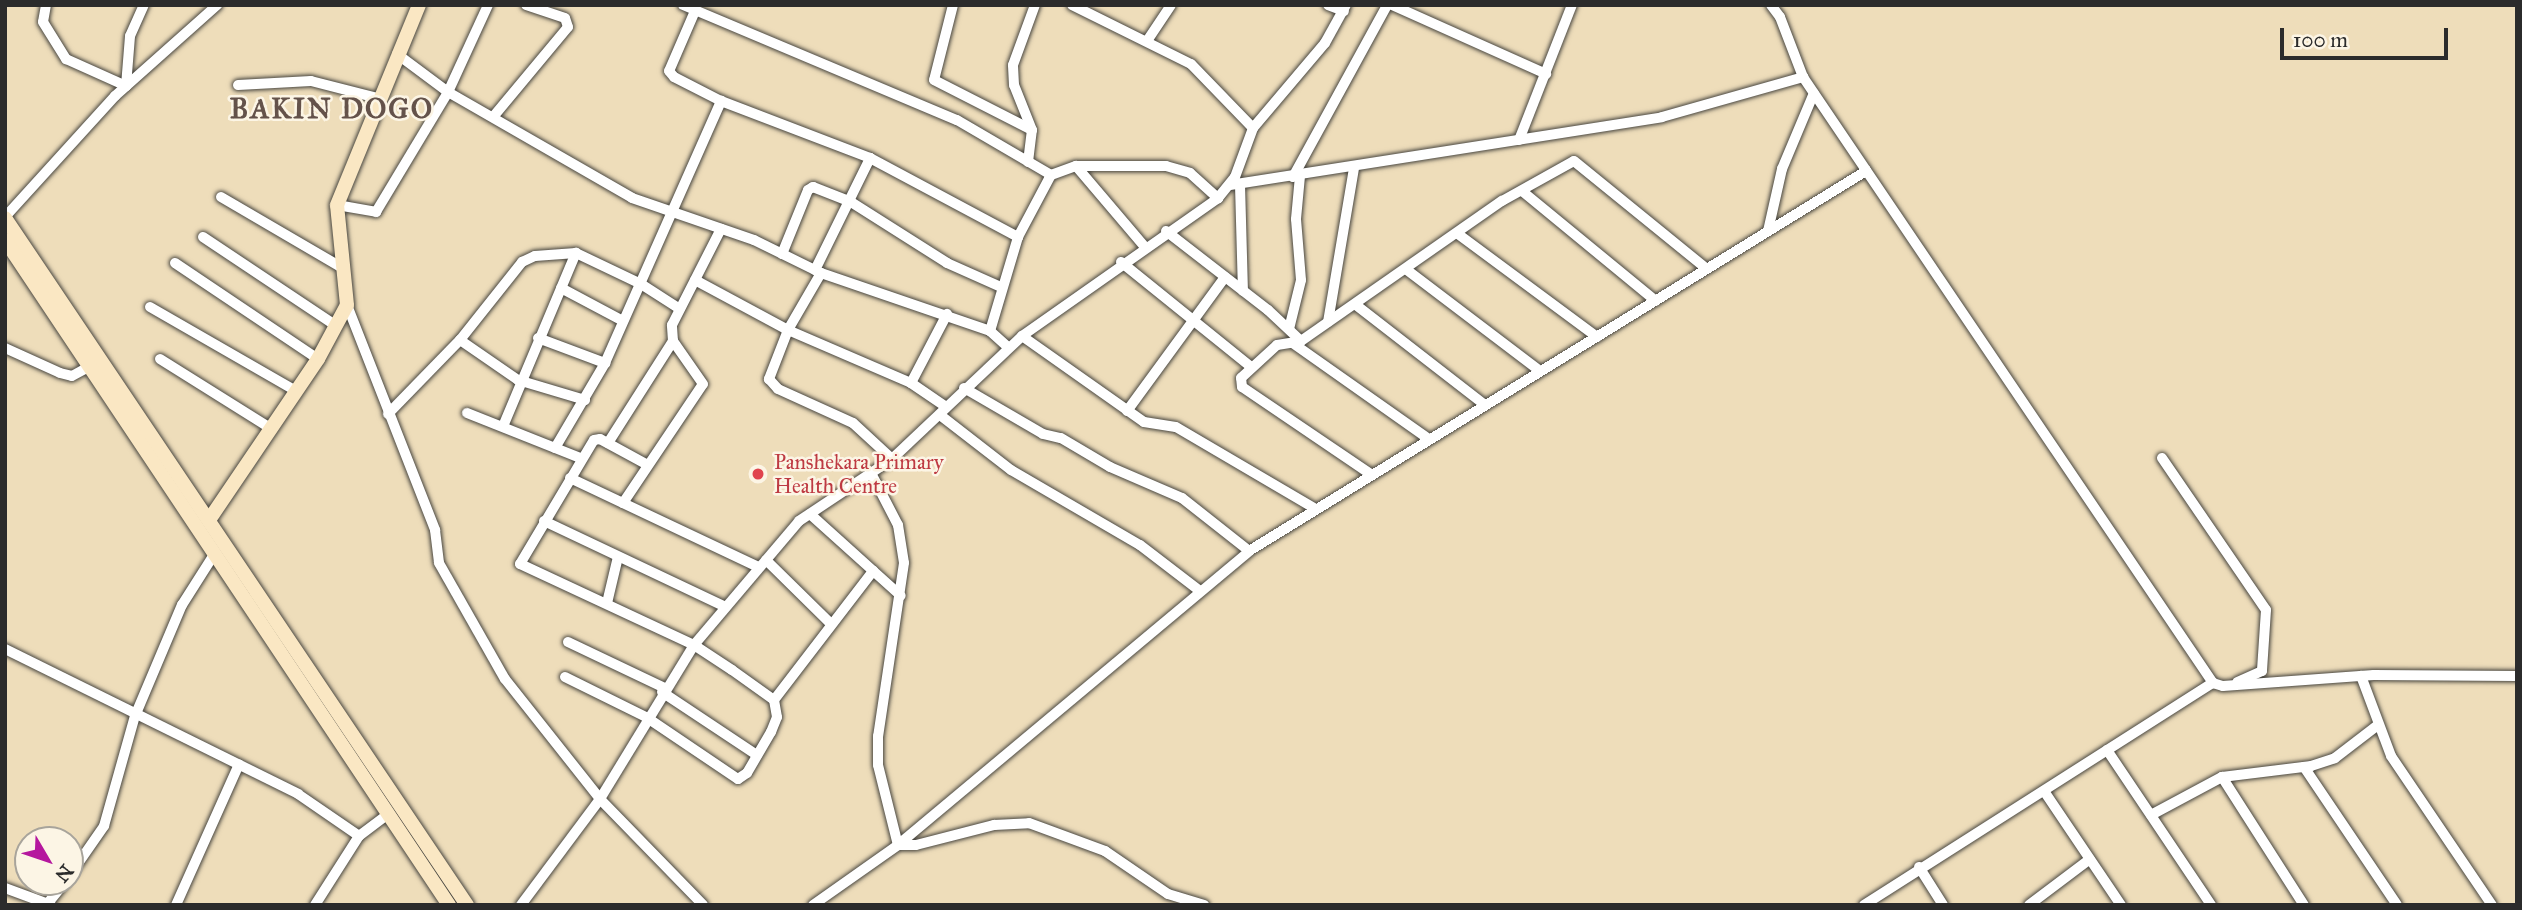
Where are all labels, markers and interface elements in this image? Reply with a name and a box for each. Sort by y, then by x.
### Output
scale bar [2284,14,2452,58]
text: 100 m [2293,27,2348,53]
district label: BAKIN DOGO [231,92,433,126]
place label: Panshekara Primary Health Centre [774,449,943,499]
marker: Panshekara Primary Health Centre [748,464,768,484]
north arrow [14,826,84,896]
text: N [50,860,78,887]

